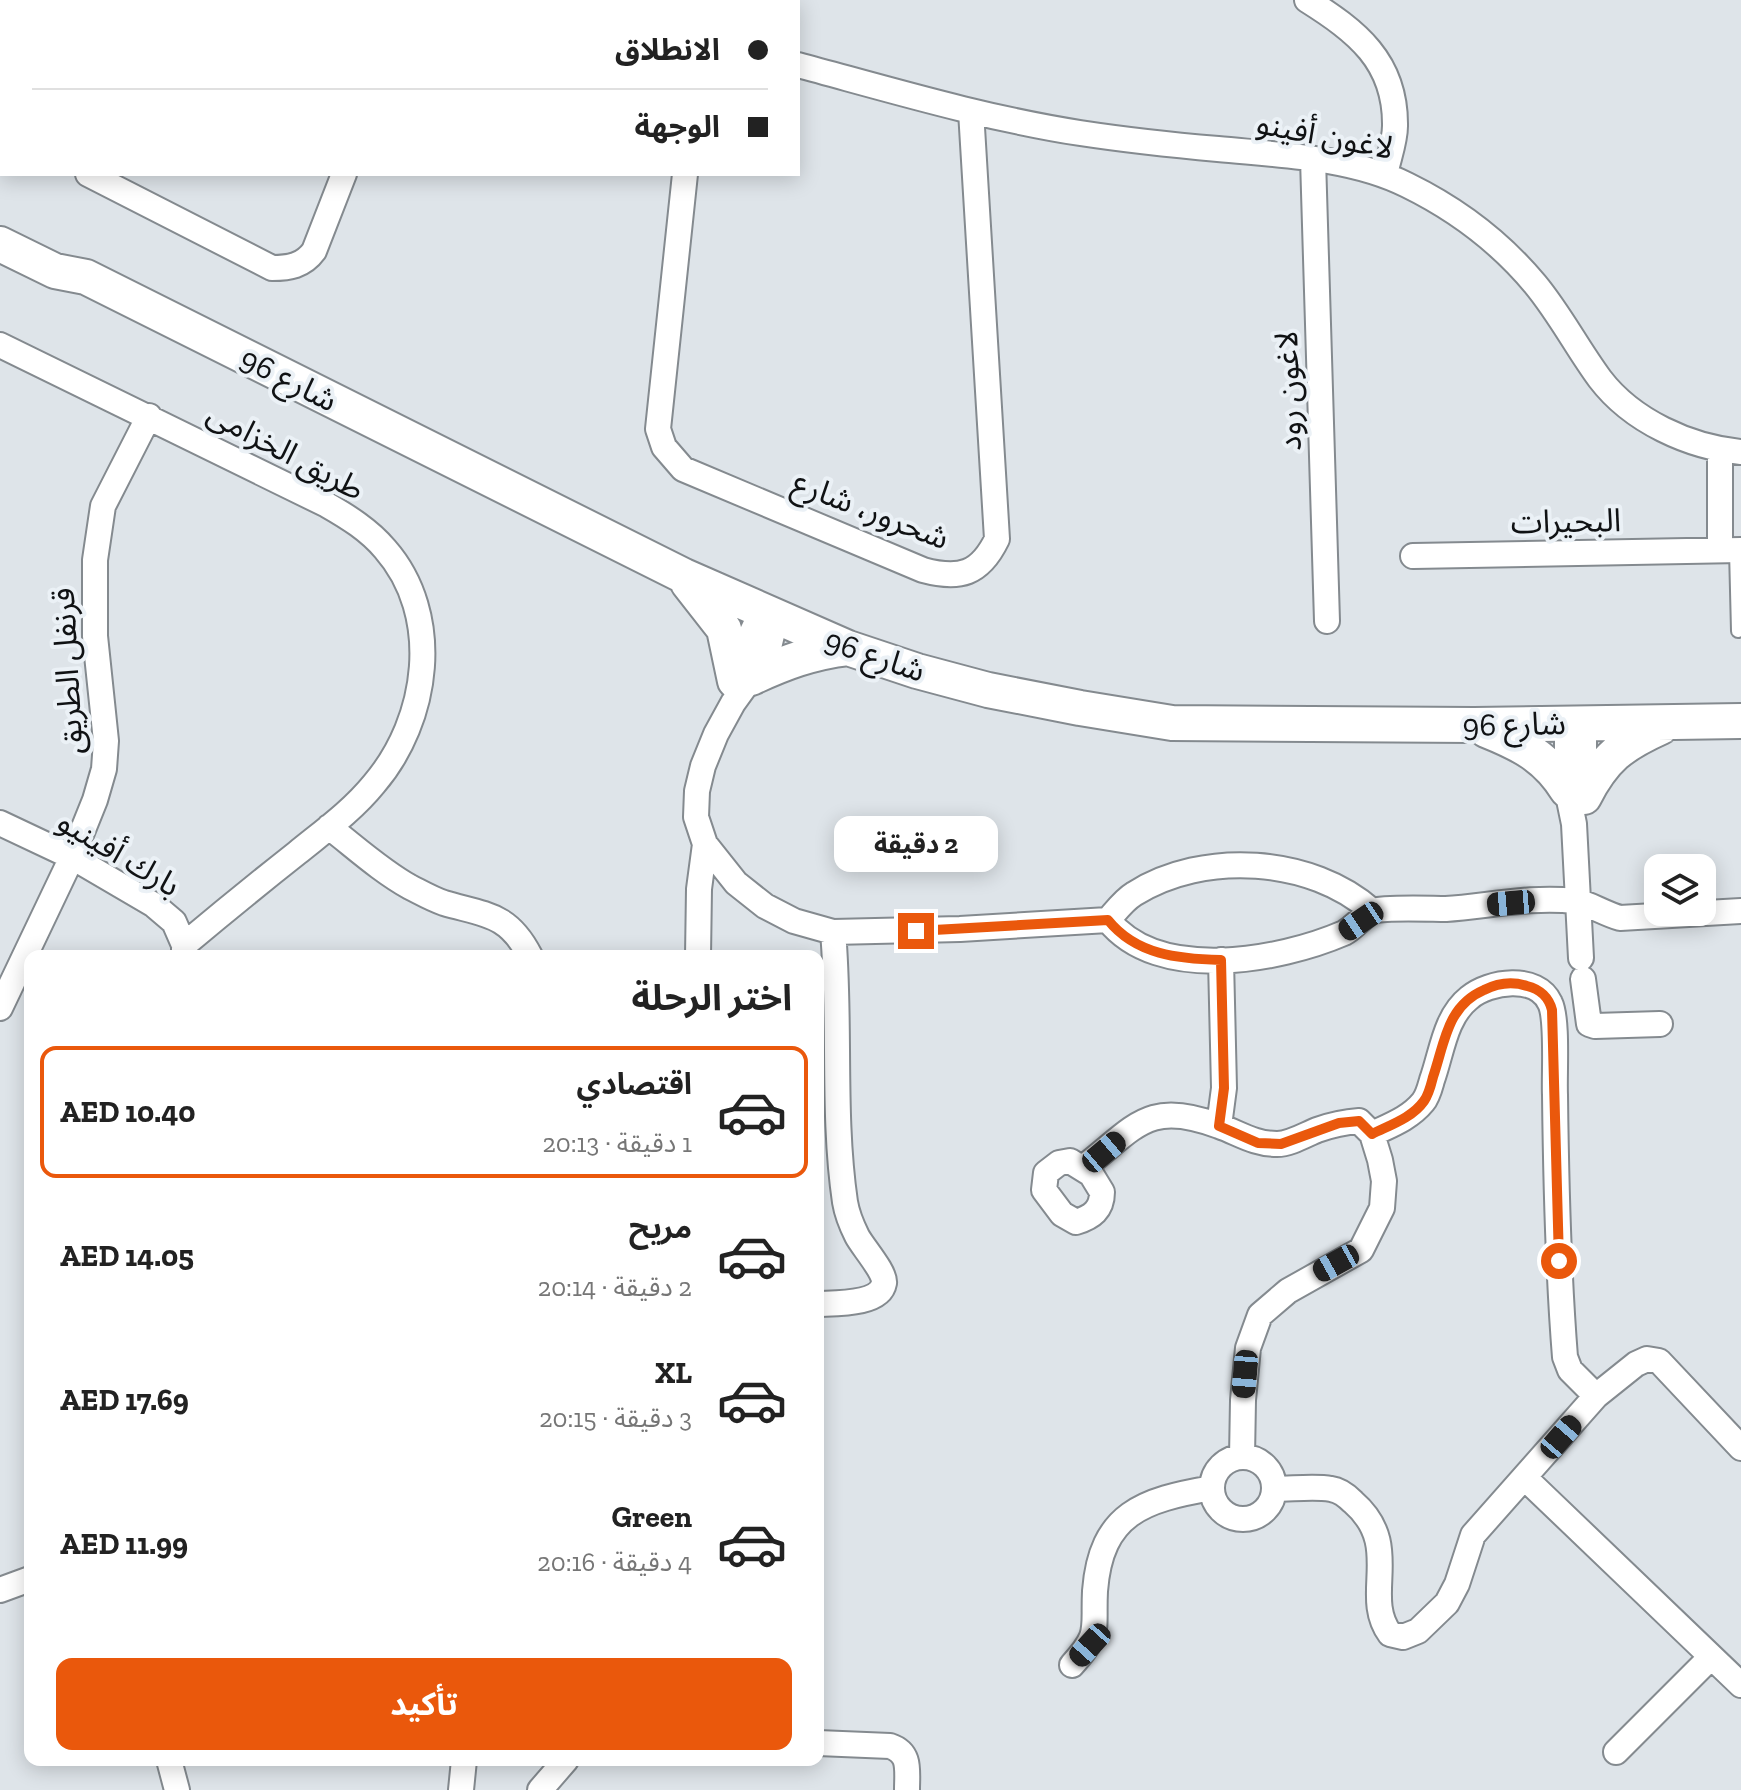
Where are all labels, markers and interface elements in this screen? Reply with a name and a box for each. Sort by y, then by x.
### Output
text: الانطلاق [615,32,720,68]
street label: لاغون أفينو [1253,103,1397,167]
text: الوجهة [635,109,720,145]
street label: لاغون رود [1267,330,1309,452]
street label: شارع 96 [232,339,344,424]
street label: طريق الخزامى [201,394,371,509]
street label: شحرور، شارع [786,463,955,562]
street label: البحيرات [1510,501,1622,541]
street label: قرنفل الطريق [44,587,91,755]
street label: شارع 96 [818,620,930,695]
street label: شارع 96 [1462,704,1566,749]
street label: بارك أفينيو [51,802,187,904]
callout: 2 دقيقة [834,815,998,871]
text: 2 دقيقة [874,828,958,860]
map controls [1644,854,1716,926]
button: layers [1644,854,1716,926]
car [1486,889,1536,917]
car [1334,898,1388,944]
route end [898,913,934,949]
text: اختر الرحلة [632,976,792,1019]
text: اقتصادي [577,1066,692,1102]
icon: car [716,1076,788,1148]
text: AED 10.40 [60,1094,196,1130]
text: 1 دقيقة · 20:13 [542,1127,692,1159]
car [1078,1127,1130,1177]
text: مريح [629,1210,692,1246]
icon: car [716,1220,788,1292]
text: AED 14.05 [60,1238,194,1274]
car [1309,1241,1363,1285]
route start [1541,1243,1577,1279]
text: 2 دقيقة · 20:14 [538,1271,692,1303]
car [1231,1349,1259,1399]
text: XL [655,1355,692,1391]
icon: car [716,1364,788,1436]
text: AED 17.69 [60,1382,189,1418]
text: 3 دقيقة · 20:15 [539,1402,692,1434]
car [1536,1411,1586,1463]
text: Green [612,1499,692,1535]
icon: car [716,1508,788,1580]
text: AED 11.99 [60,1526,188,1562]
text: 4 دقيقة · 20:16 [537,1546,692,1578]
car [1065,1619,1115,1671]
button: تأكيد [56,1658,792,1750]

